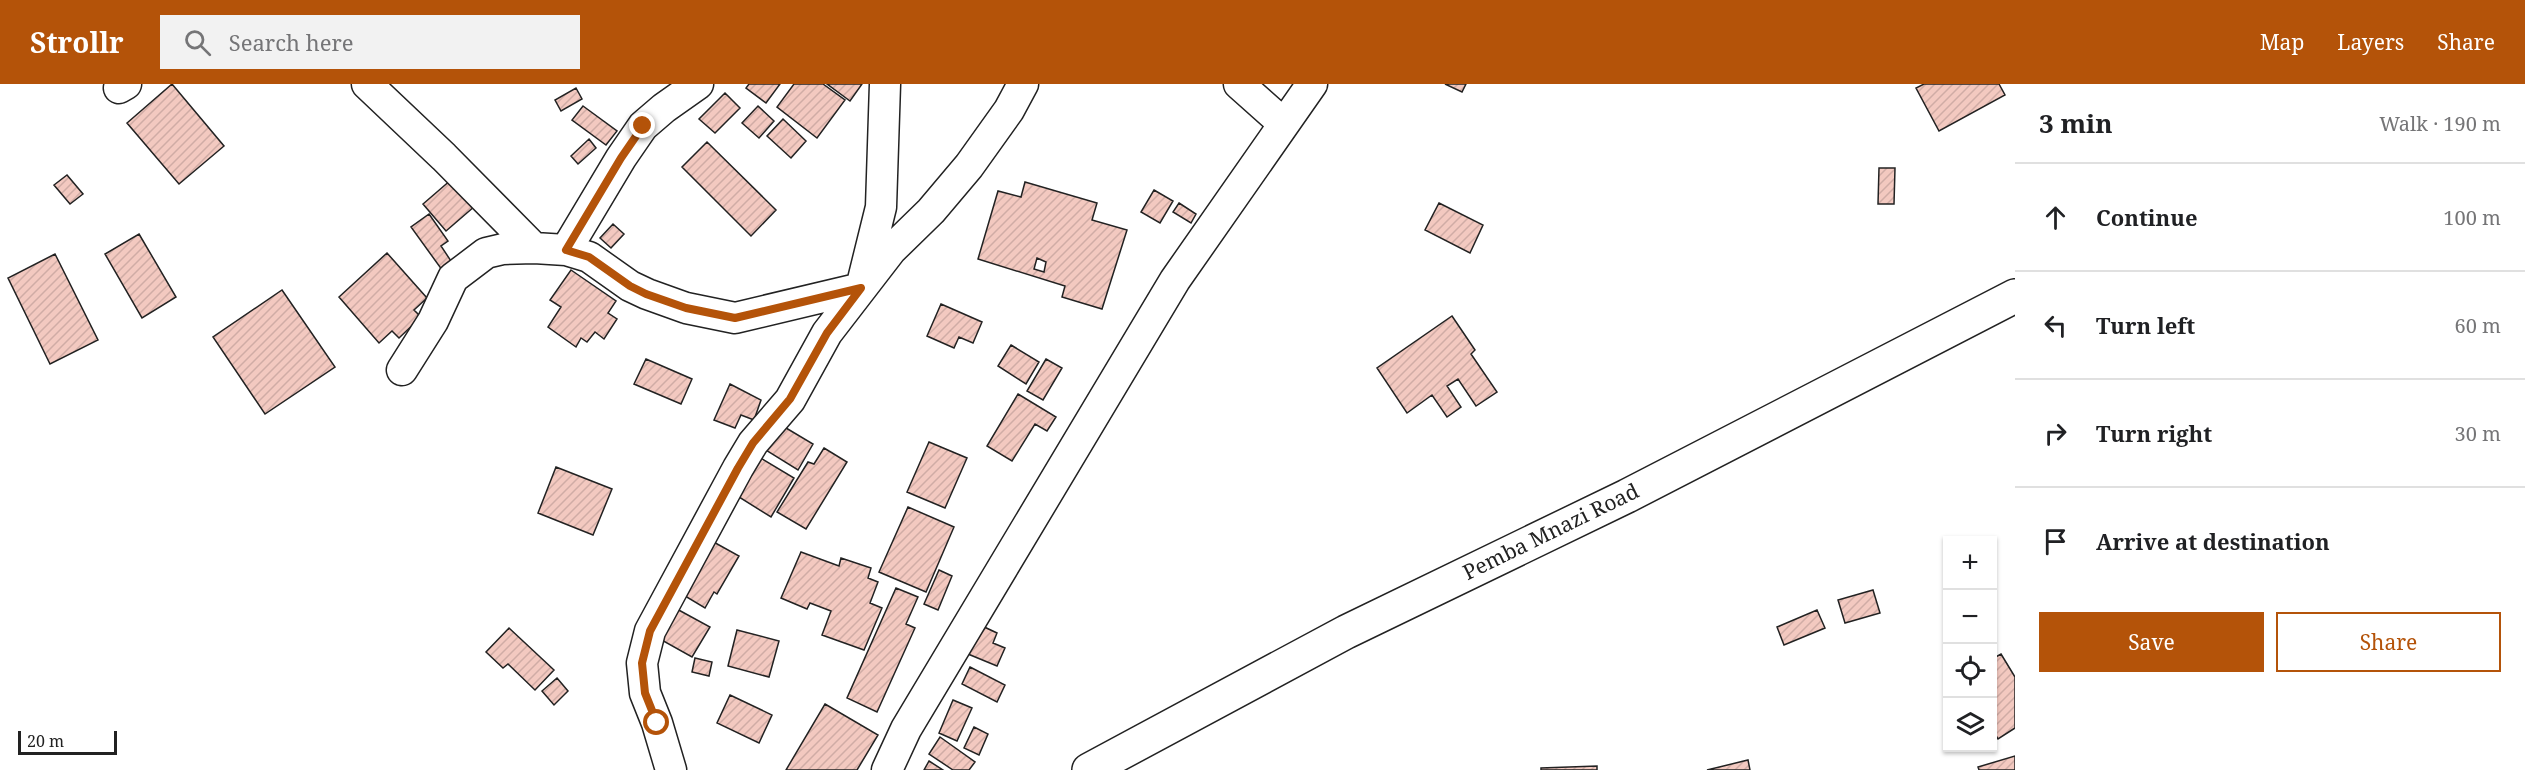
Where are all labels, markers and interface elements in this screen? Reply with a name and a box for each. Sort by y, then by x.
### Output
search box [160,15,580,69]
text: Strollr [30,23,124,61]
icon: search [181,26,214,59]
text: Search here [229,27,354,57]
text: Map [2260,28,2304,56]
text: Layers [2337,28,2404,56]
text: Share [2437,28,2495,56]
text: 3 min [2039,105,2113,141]
text: Walk · 190 m [2379,110,2501,137]
route end [629,112,655,138]
icon: ahead [2039,201,2072,234]
text: Continue [2096,202,2198,232]
text: 100 m [2443,204,2501,231]
icon: left [2039,309,2072,342]
text: Turn left [2096,310,2195,340]
text: 60 m [2455,312,2501,339]
icon: right [2039,417,2072,450]
text: Turn right [2096,418,2212,448]
text: 30 m [2455,420,2501,447]
street label: Pemba Mnazi Road [1458,476,1643,586]
icon: arrive [2039,525,2072,558]
text: Arrive at destination [2096,526,2330,556]
map controls [1943,536,1997,752]
button: + [1943,536,1997,590]
button: − [1943,590,1997,644]
button: Save [2039,612,2264,672]
button: Share [2276,612,2501,672]
button: locate [1943,644,1997,698]
button: layers [1943,698,1997,752]
route start [643,709,669,735]
scale bar [18,728,117,756]
text: 20 m [27,730,64,752]

